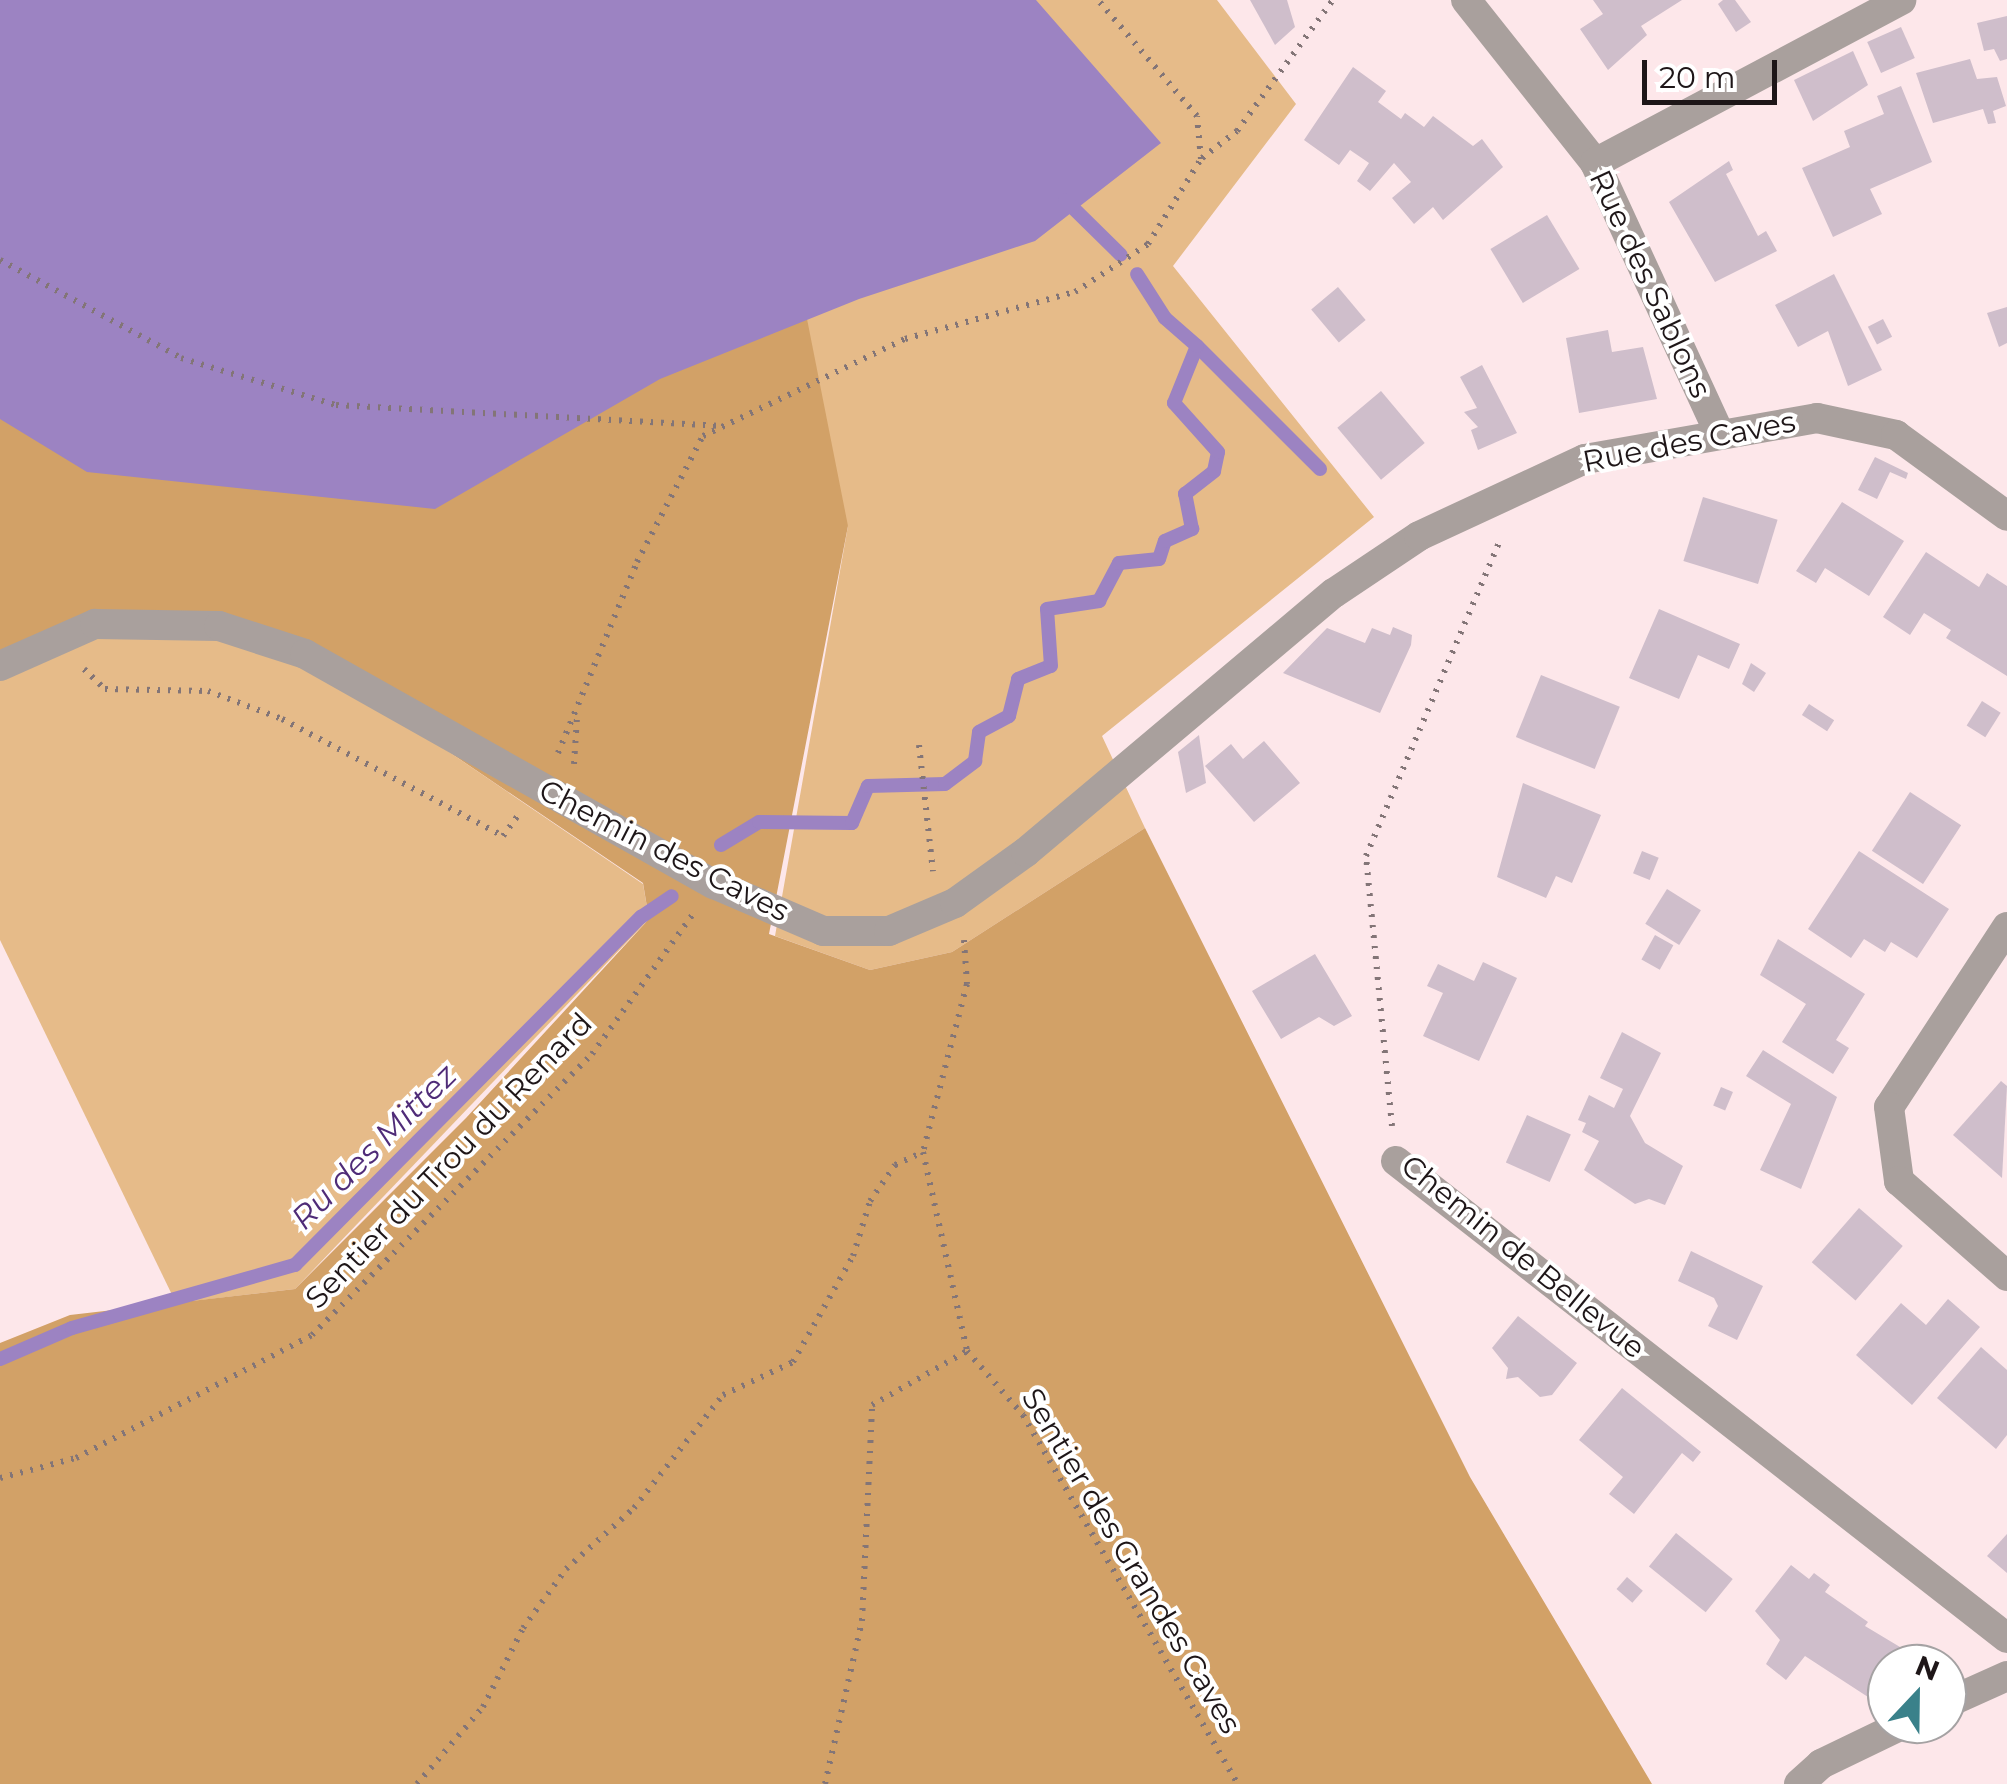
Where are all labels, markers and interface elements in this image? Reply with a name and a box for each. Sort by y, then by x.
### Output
scale bar [1647,40,1782,102]
text: 20 m [1659,59,1736,96]
street label: Rue des Sablons [1581,164,1719,404]
street label: Rue des Caves [1580,404,1798,480]
street label: Chemin des Caves [533,772,795,930]
street label: Sentier du Trou du Renard [298,1006,600,1316]
water label: Ru des Mittez [283,1056,465,1238]
street label: Chemin de Bellevue [1394,1148,1652,1366]
street label: Sentier des Grandes Caves [1014,1382,1248,1740]
north arrow [1867,1644,1967,1744]
text: N [1911,1648,1944,1688]

